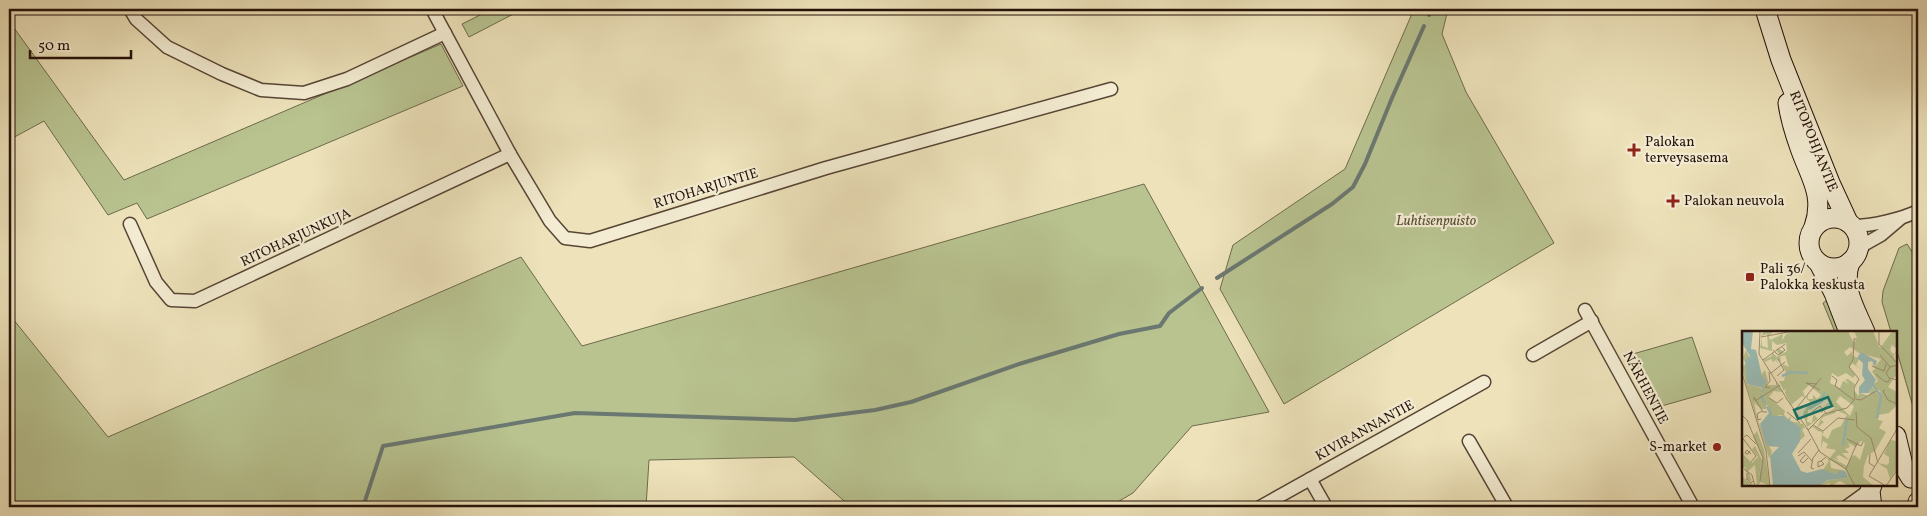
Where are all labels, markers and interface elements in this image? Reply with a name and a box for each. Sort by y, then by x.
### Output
scale bar [30,28,131,60]
text: 50 m [38,36,70,57]
street label: RITOPOHJANTIE [1785,88,1842,195]
place label: Palokan terveysasema [1645,133,1729,168]
marker: Palokan terveysasema [1627,143,1641,157]
street label: RITOHARJUNTIE [652,164,760,214]
place label: Palokan neuvola [1684,192,1785,211]
marker: Palokan neuvola [1666,194,1680,208]
street label: RITOHARJUNKUJA [238,204,354,272]
park label: Luhtisenpuisto [1396,212,1477,231]
place label: Pali 36/ Palokka keskusta [1760,260,1865,295]
marker: Pali 36/ Palokka keskusta [1744,271,1756,283]
inset map [1742,331,1897,486]
street label: NÄRHENTIE [1618,348,1672,428]
street label: KIVIRANNANTIE [1312,396,1418,466]
place label: S-market [1649,438,1707,457]
marker: S-market [1711,441,1723,453]

